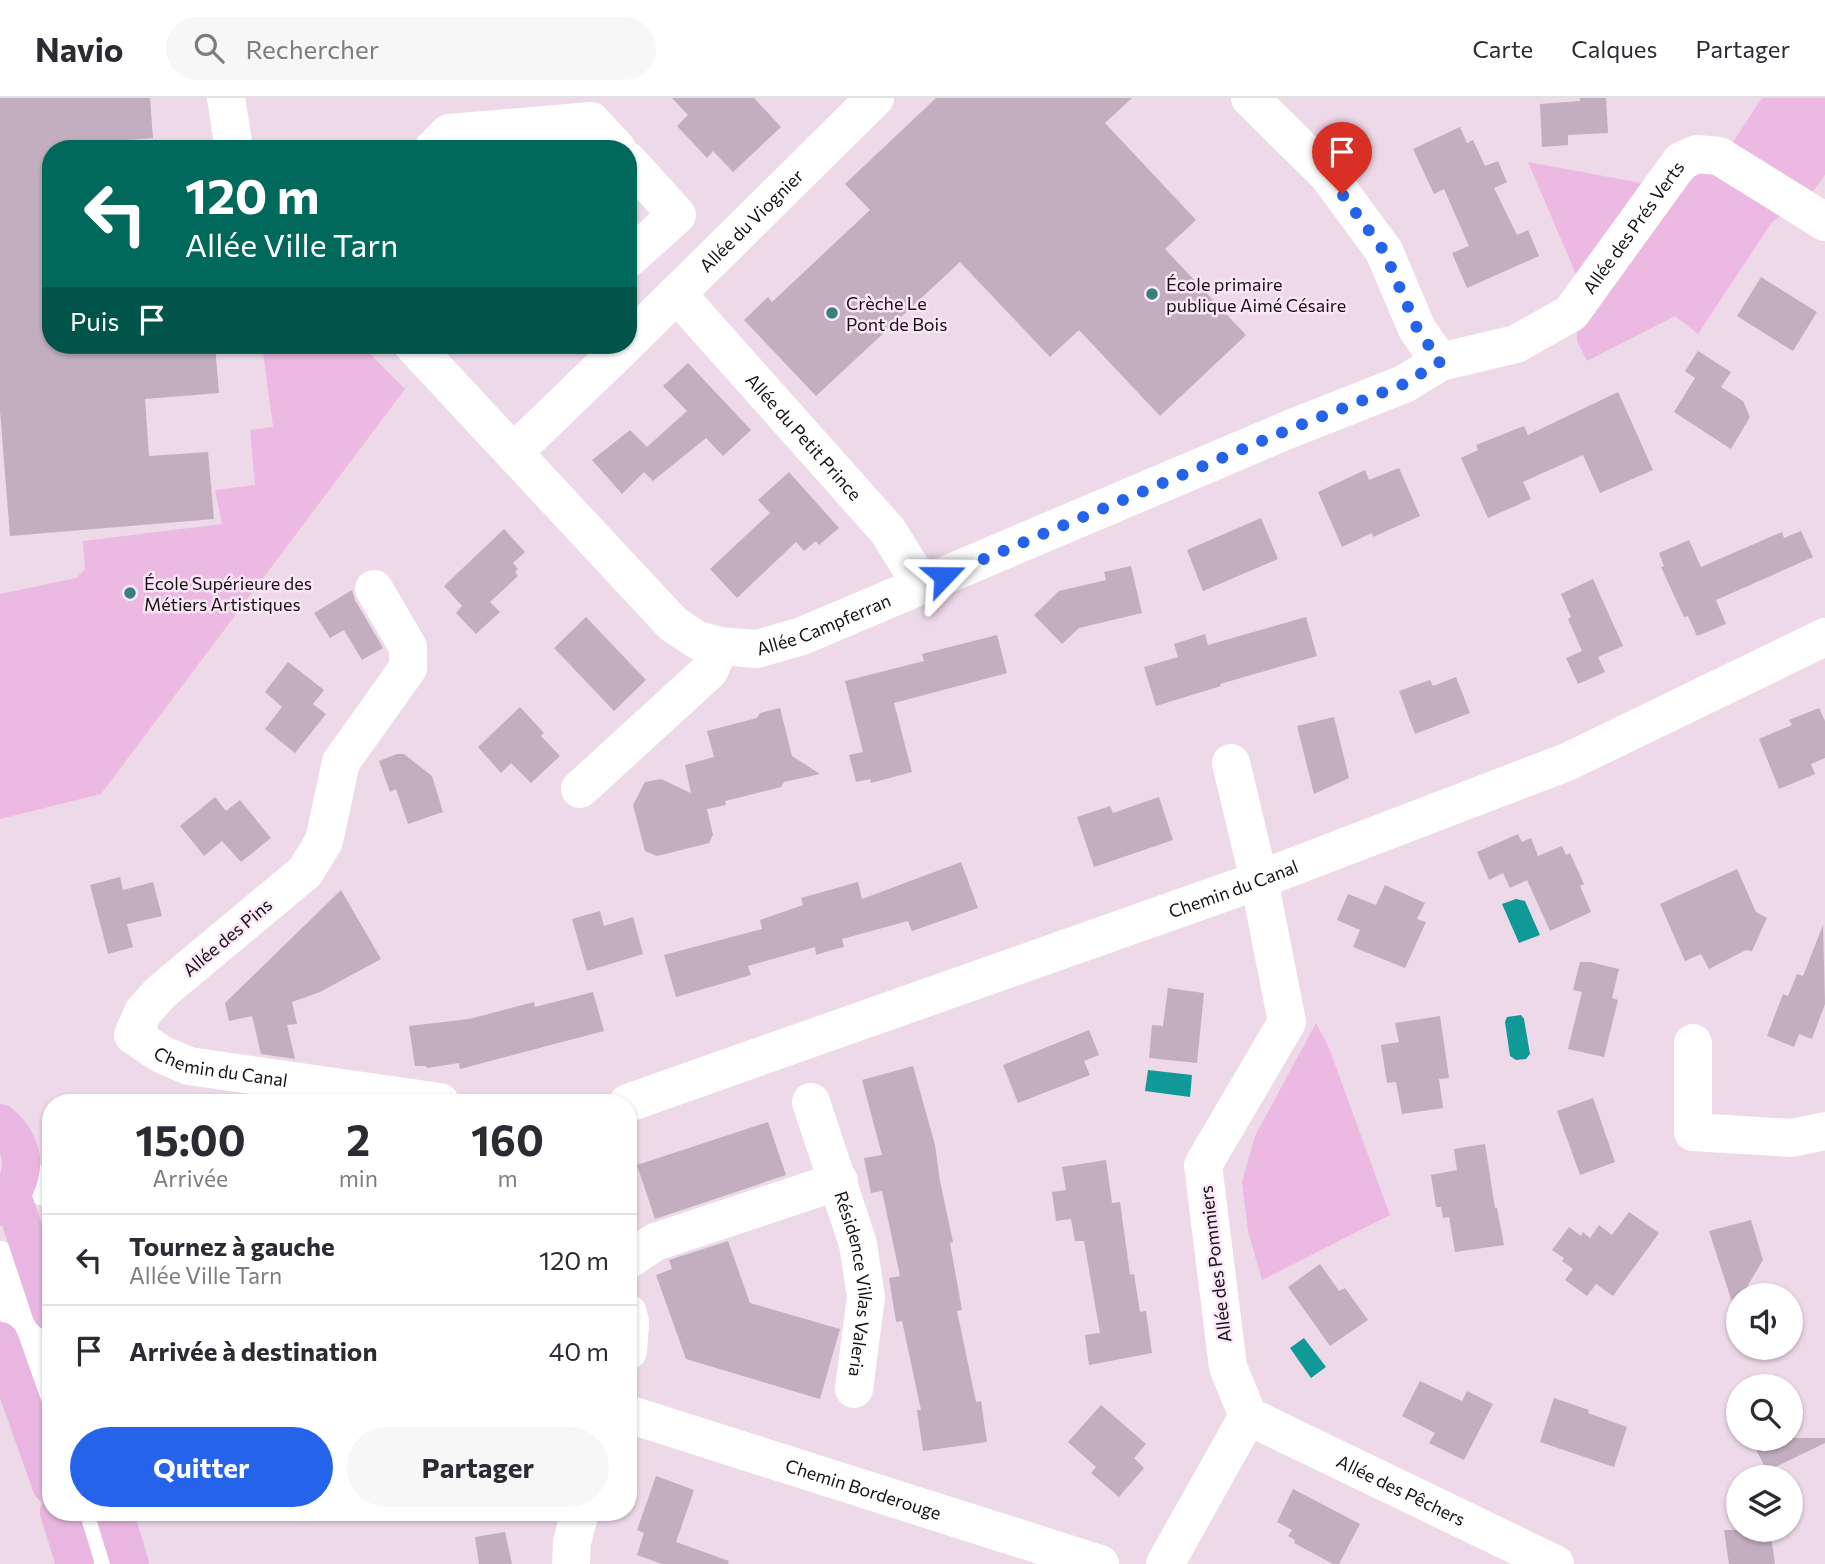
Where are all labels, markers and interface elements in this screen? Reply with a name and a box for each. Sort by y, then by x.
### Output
search box [166,17,656,80]
text: Navio [35,28,124,69]
icon: search [190,29,228,67]
text: Rechercher [246,33,379,64]
text: Carte [1472,34,1533,63]
text: Calques [1571,34,1657,63]
text: Partager [1695,34,1790,63]
pin [1312,122,1372,194]
icon: arrive [1323,133,1361,171]
street label: Allée des Prés Verts [1578,157,1688,298]
text: 120 m [185,164,319,224]
street label: Allée du Viognier [695,164,808,276]
icon: left [70,168,161,259]
text: Allée Ville Tarn [185,224,398,264]
place label: École primaire publique Aimé Césaire [1166,273,1346,316]
marker: École primaire publique Aimé Césaire [1144,286,1160,302]
place label: Crèche Le Pont de Bois [846,292,947,335]
icon: arrive [133,301,171,339]
text: Puis [70,305,119,336]
marker: Crèche Le Pont de Bois [824,305,840,321]
street label: Allée du Petit Prince [742,368,866,505]
position arrow [907,539,981,613]
place label: École Supérieure des Métiers Artistiques [144,572,312,615]
marker: École Supérieure des Métiers Artistiques [122,585,138,601]
street label: Allée Campferran [754,589,894,660]
street label: Chemin du Canal [1165,855,1301,922]
street label: Allée des Pins [178,893,276,981]
street label: Chemin du Canal [150,1041,289,1091]
text: 15:00 [135,1113,246,1165]
text: 2 [346,1113,370,1165]
text: 160 [471,1113,544,1165]
text: Arrivée [152,1164,228,1192]
text: min [339,1164,378,1192]
text: m [497,1164,517,1192]
street label: Allée des Pommiers [1194,1184,1236,1344]
street label: Résidence Villas Valeria [830,1188,877,1378]
text: Tournez à gauche [129,1230,335,1261]
icon: left [70,1241,108,1279]
text: 120 m [539,1244,609,1275]
text: Allée Ville Tarn [129,1261,282,1289]
map controls [1726,1283,1803,1542]
button: sound [1726,1283,1803,1360]
icon: arrive [70,1332,108,1370]
text: Arrivée à destination [129,1335,377,1366]
text: 40 m [549,1335,609,1366]
button: search [1726,1374,1803,1451]
button: Quitter [70,1427,333,1507]
button: Partager [347,1427,609,1507]
street label: Allée des Pêchers [1333,1450,1469,1530]
street label: Chemin Borderouge [783,1454,944,1524]
button: layers [1726,1465,1803,1542]

